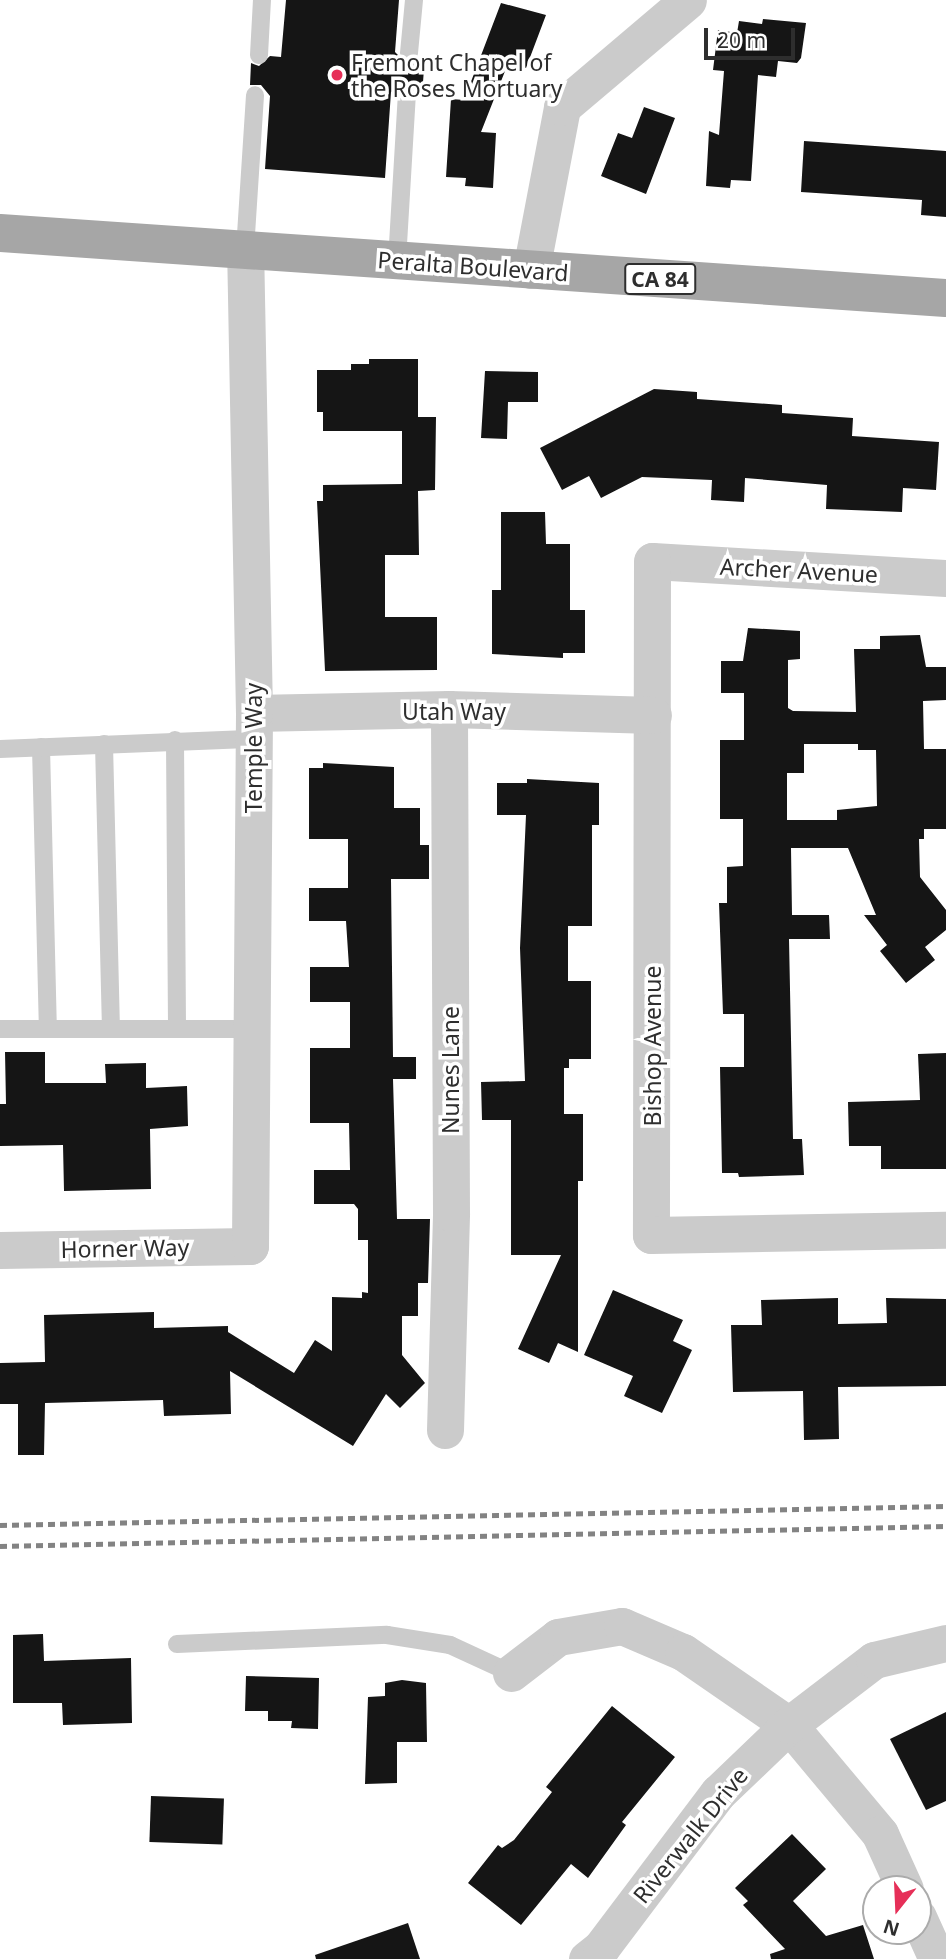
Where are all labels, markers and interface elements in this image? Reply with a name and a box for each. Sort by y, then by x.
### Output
scale bar [708,14,799,58]
text: 20 m [717,26,766,54]
place label: Fremont Chapel of the Roses Mortuary [351,48,563,102]
marker: Fremont Chapel of the Roses Mortuary [329,67,345,83]
street label: Peralta Boulevard [377,246,569,286]
road number: CA 84 [623,262,697,296]
street label: Archer Avenue [719,552,879,588]
street label: Temple Way [239,683,267,813]
street label: Utah Way [402,697,506,725]
street label: Bishop Avenue [638,966,666,1126]
street label: Nunes Lane [436,1006,464,1134]
street label: Horner Way [60,1233,190,1263]
street label: Riverwalk Drive [627,1762,753,1908]
north arrow [862,1875,932,1945]
text: N [880,1913,903,1943]

